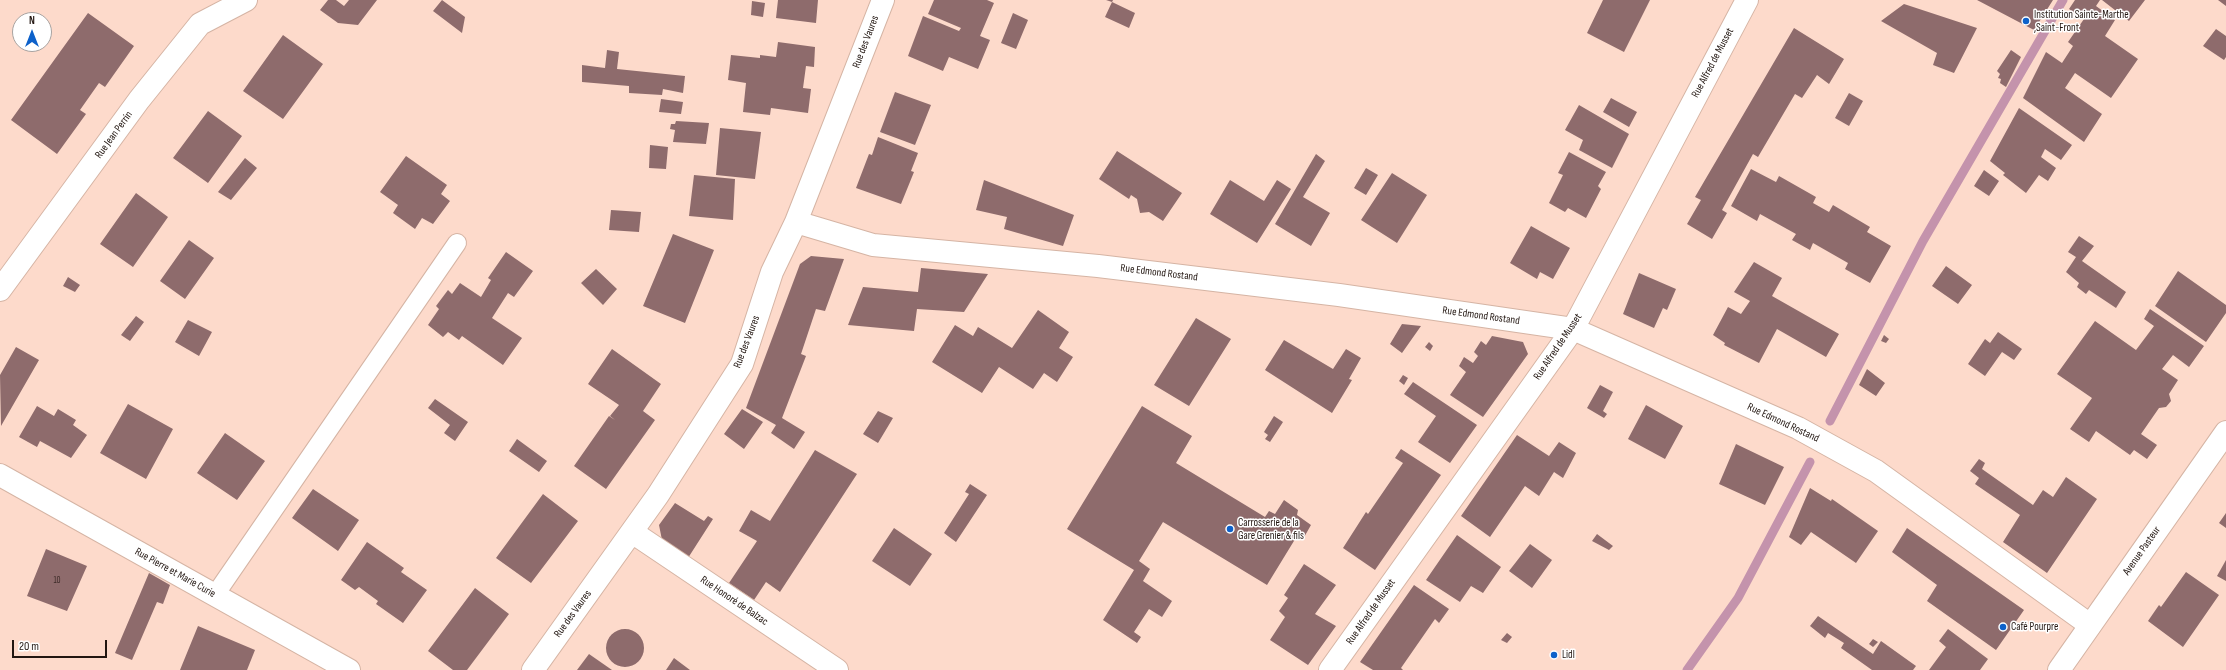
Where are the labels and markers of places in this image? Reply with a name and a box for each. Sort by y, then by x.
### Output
place label: Institution Sainte-Marthe ,Saint-Front [2034,8,2129,34]
marker: Institution Sainte-Marthe ,Saint-Front [2021,16,2031,26]
place label: Carrosserie de la Gare Grenier & fils [1238,516,1304,542]
marker: Carrosserie de la Gare Grenier & fils [1225,524,1235,534]
place label: Café Pourpre [2011,620,2058,634]
marker: Café Pourpre [1998,622,2008,632]
place label: Lidl [1562,648,1575,662]
marker: Lidl [1549,650,1559,660]

